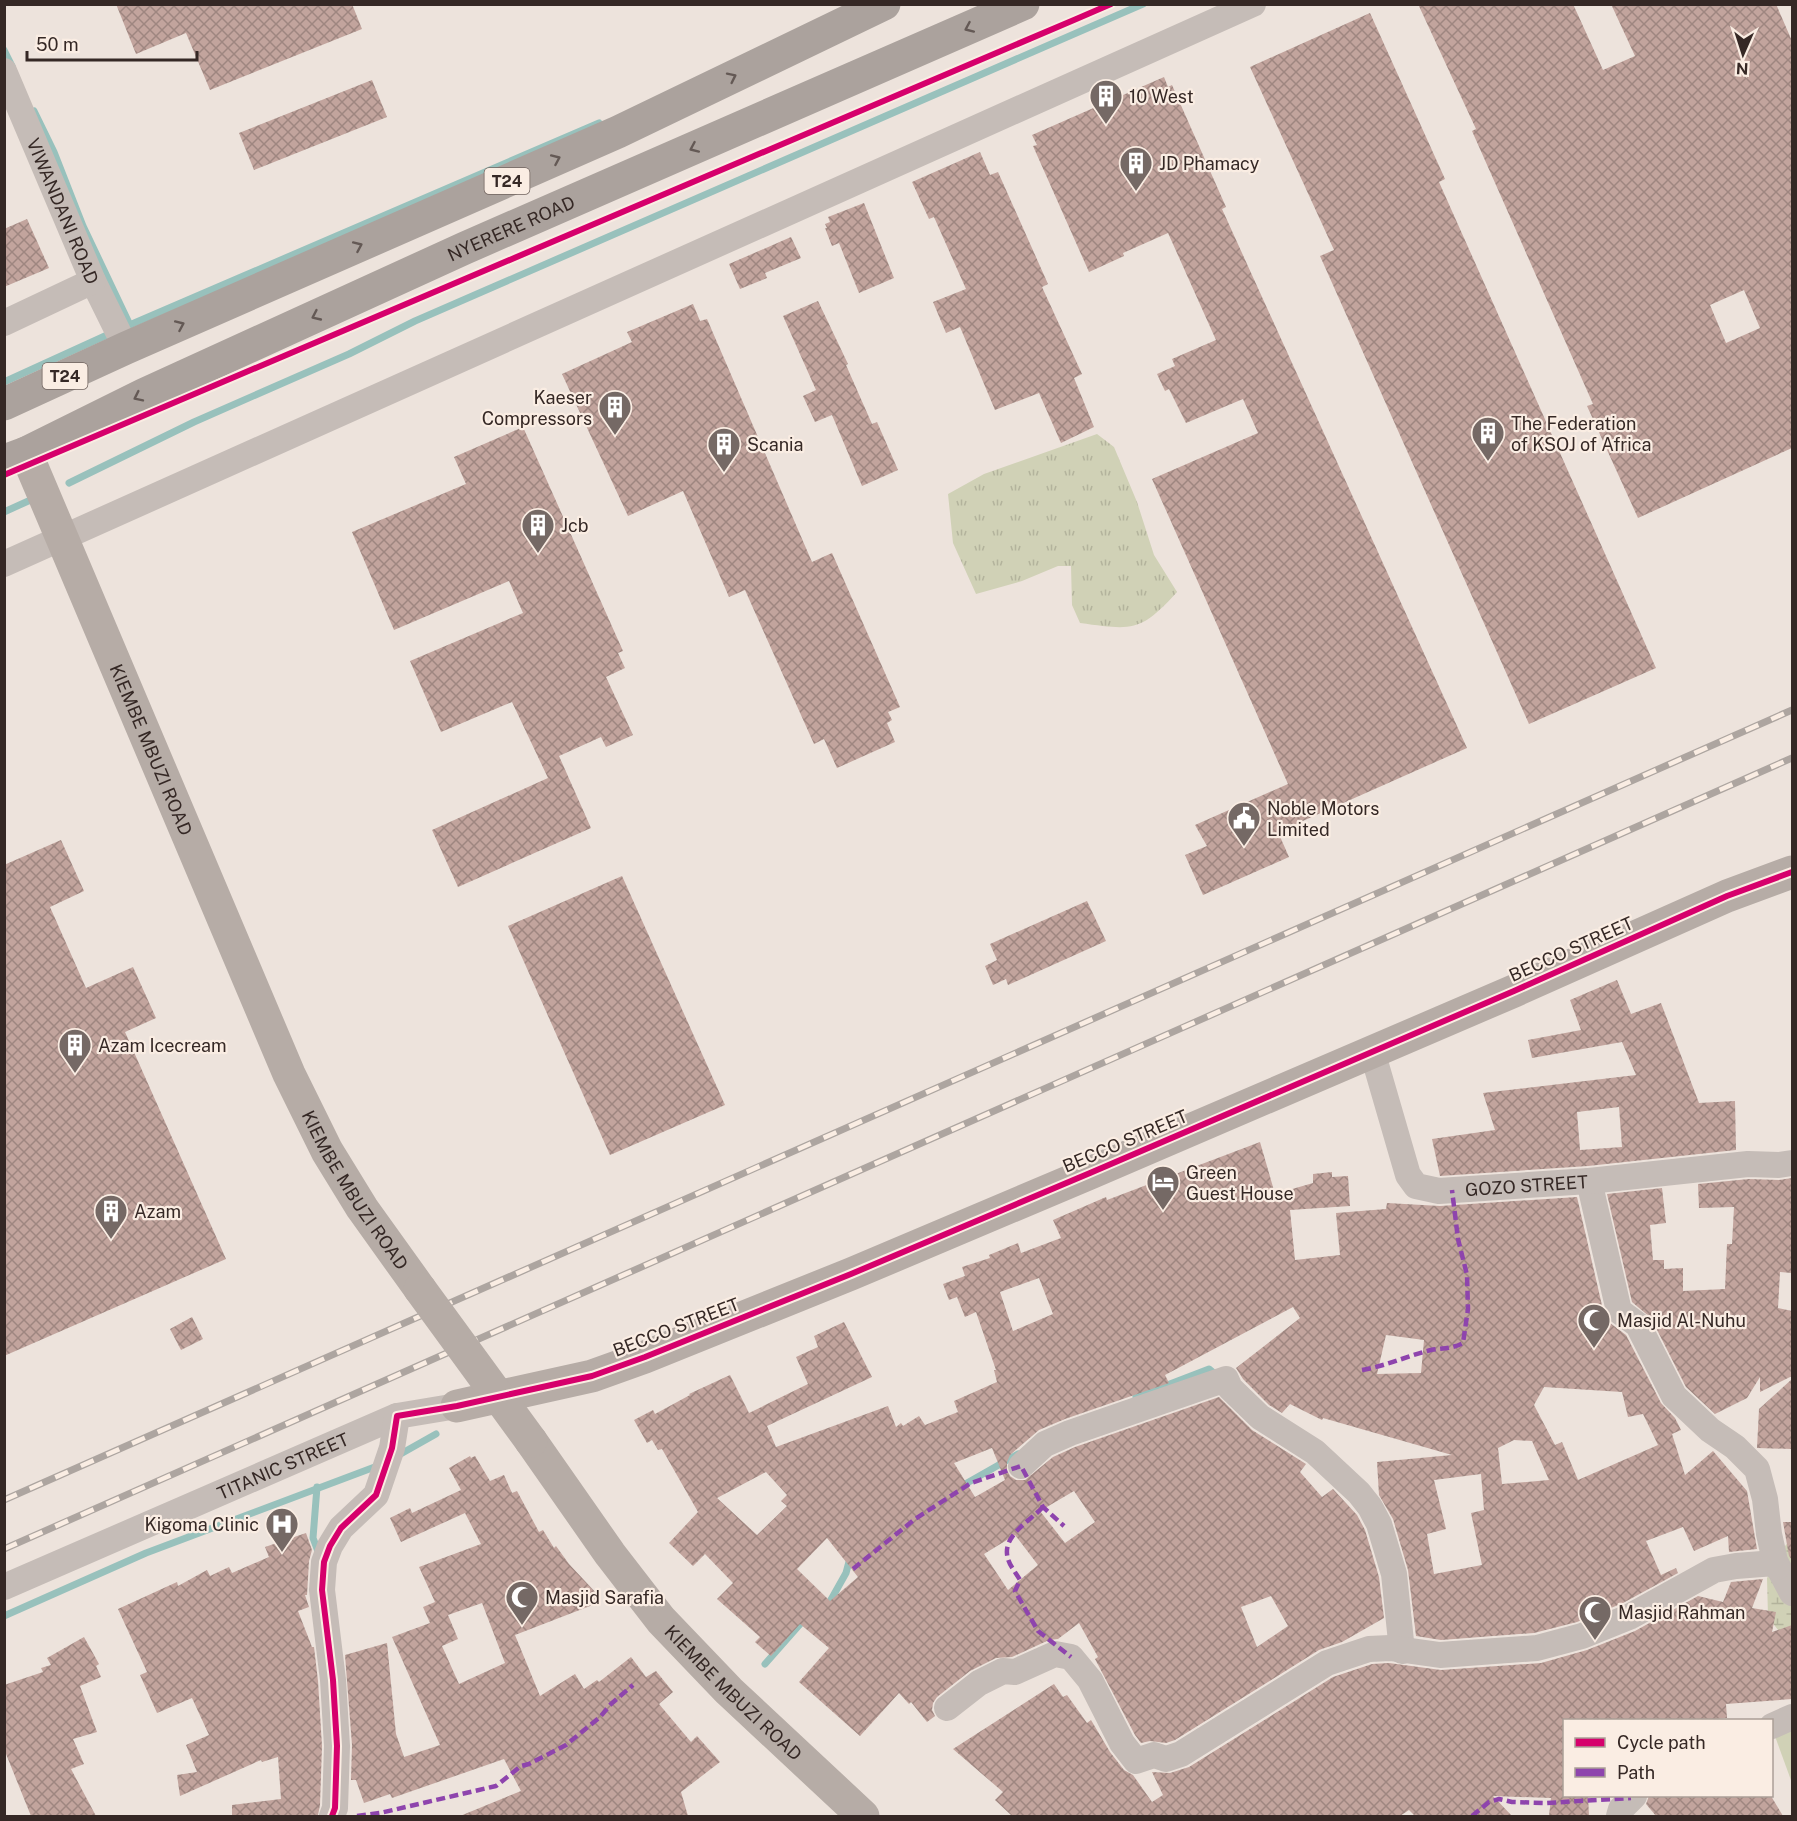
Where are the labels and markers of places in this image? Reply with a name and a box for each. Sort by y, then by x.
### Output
building icon: 10 West [1088,78,1124,125]
place label: 10 West [1129,86,1194,107]
building icon: JD Phamacy [1118,145,1154,192]
place label: JD Phamacy [1159,153,1260,174]
place label: Kaeser Compressors [482,387,592,429]
building icon: Kaeser Compressors [597,389,633,436]
place label: The Federation of KSOJ of Africa [1511,413,1651,455]
building icon: The Federation of KSOJ of Africa [1470,415,1506,462]
building icon: Scania [706,426,742,473]
place label: Scania [747,434,803,455]
building icon: Jcb [520,507,556,554]
place label: Jcb [561,515,588,536]
place label: Noble Motors Limited [1267,798,1379,840]
public building icon: Noble Motors Limited [1226,800,1262,847]
building icon: Azam Icecream [57,1027,93,1074]
place label: Azam Icecream [98,1035,227,1056]
place label: Green Guest House [1186,1162,1294,1204]
hotel icon: Green Guest House [1145,1164,1181,1211]
building icon: Azam [93,1193,129,1240]
place label: Azam [134,1201,181,1222]
mosque icon: Masjid Al-Nuhu [1576,1302,1612,1349]
place label: Masjid Al-Nuhu [1617,1310,1746,1331]
hospital icon: Kigoma Clinic [264,1506,300,1553]
place label: Kigoma Clinic [144,1514,259,1535]
mosque icon: Masjid Sarafia [504,1579,540,1626]
place label: Masjid Sarafia [545,1587,664,1608]
mosque icon: Masjid Rahman [1577,1594,1613,1641]
place label: Masjid Rahman [1618,1602,1745,1623]

